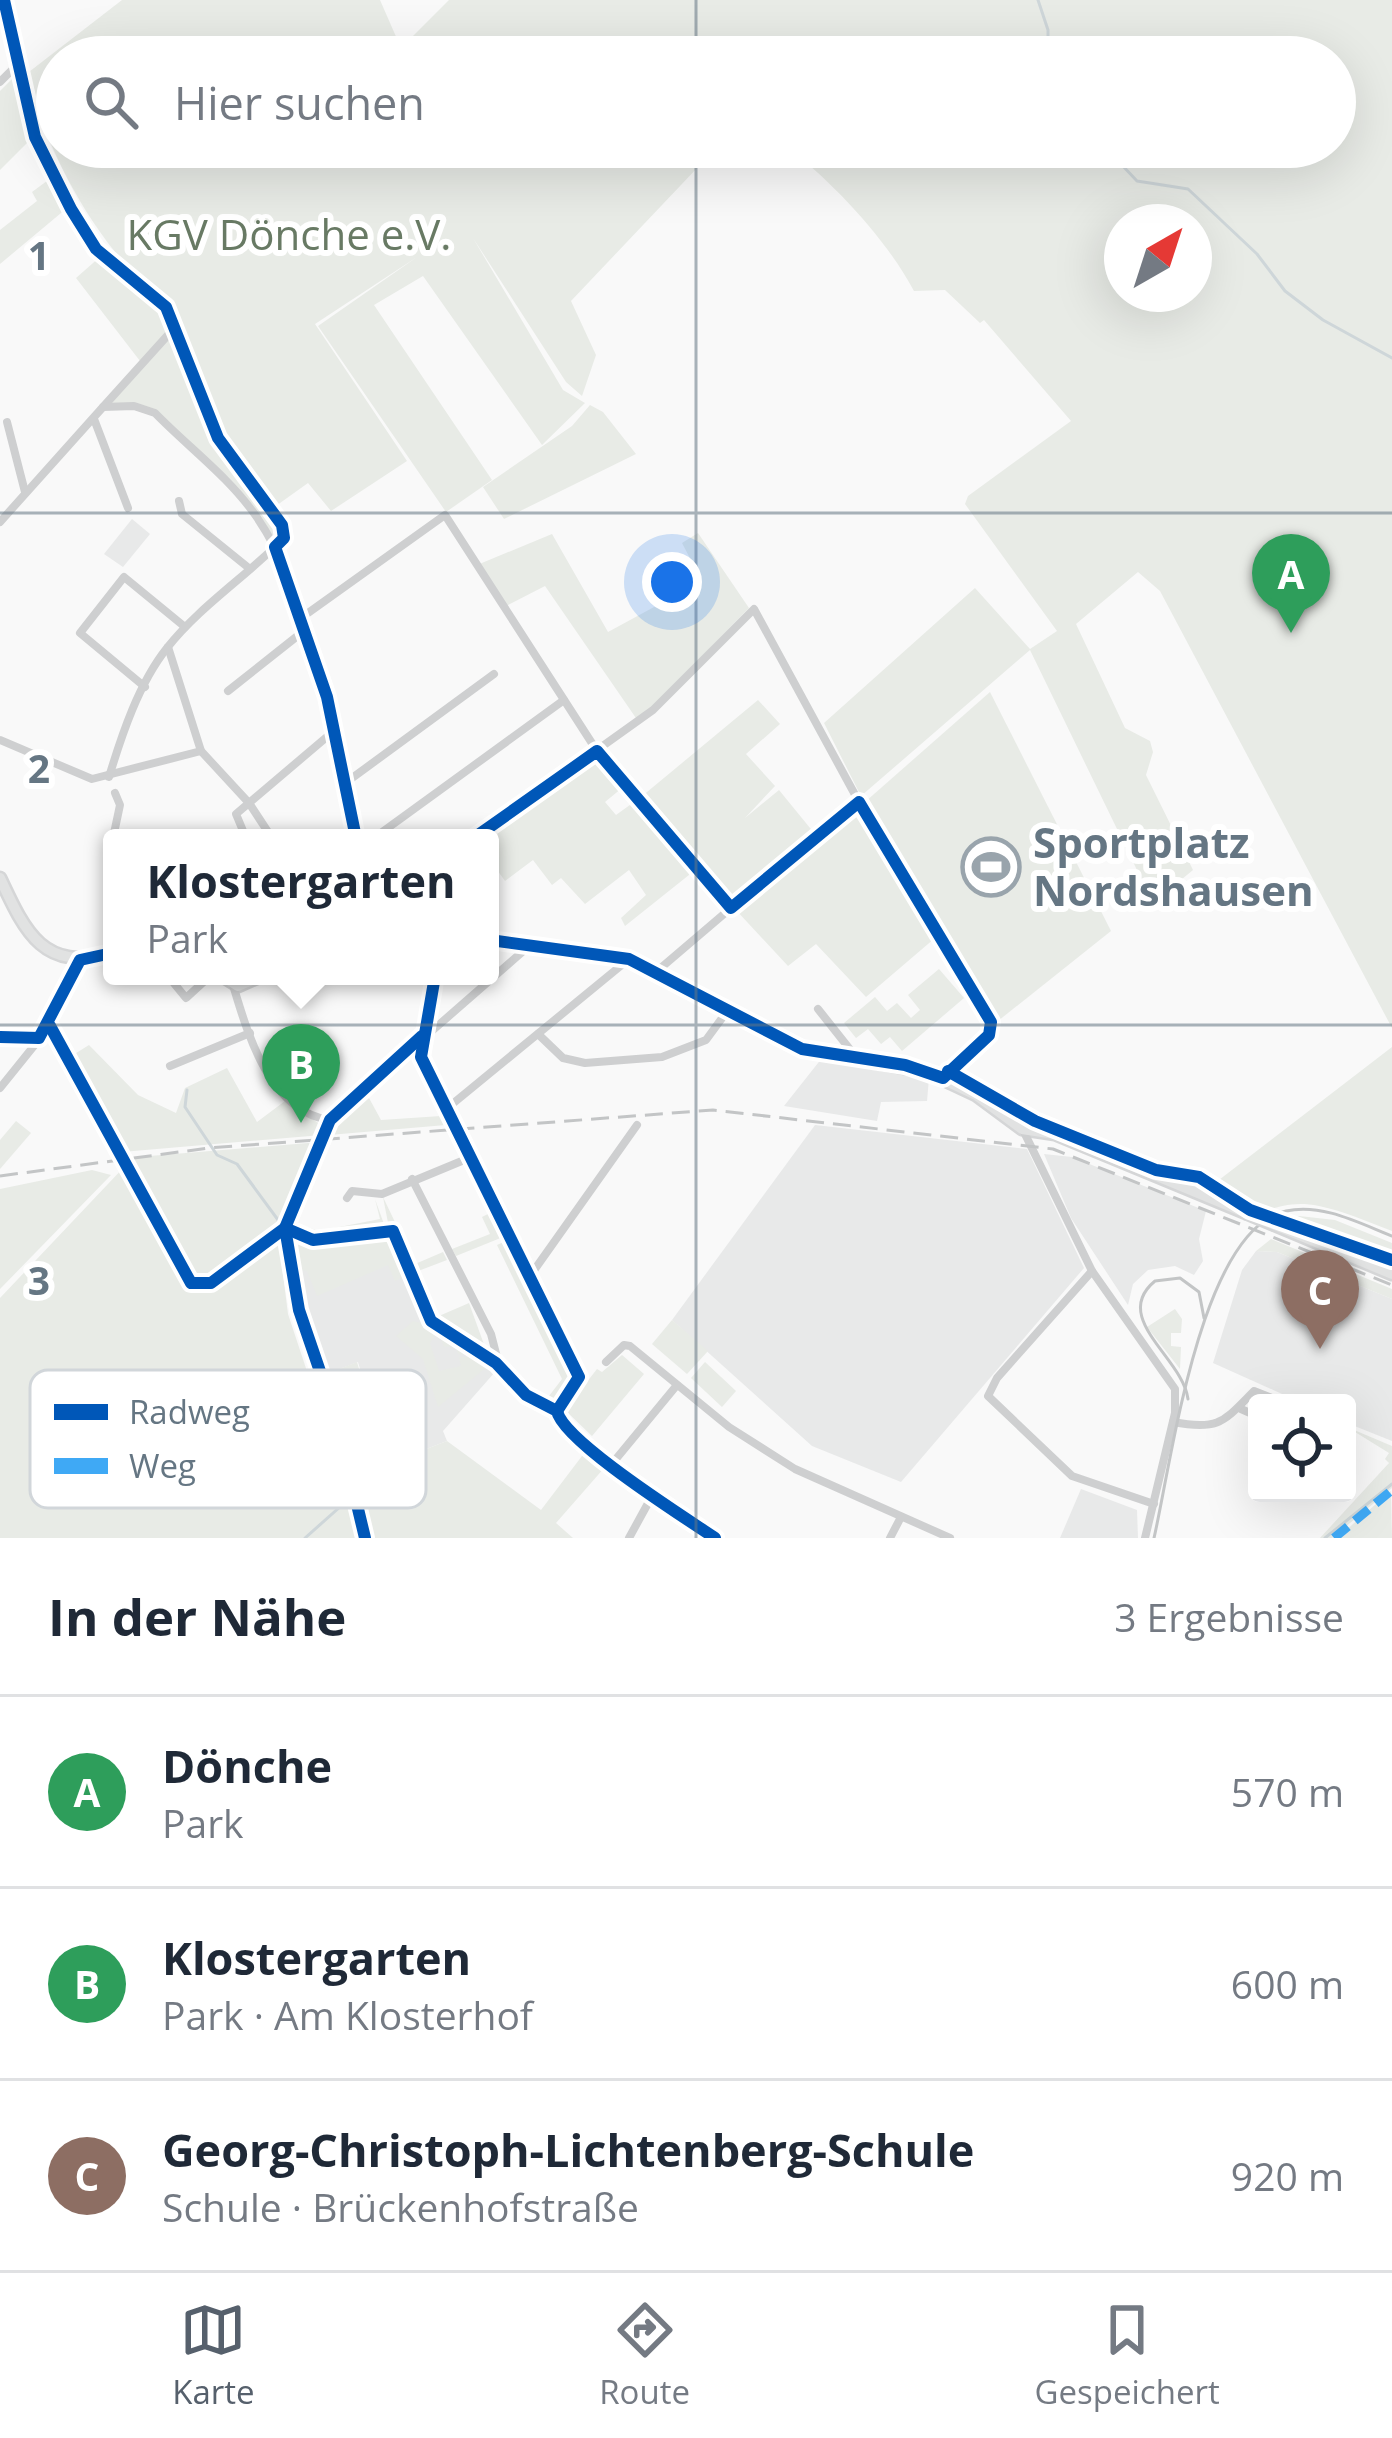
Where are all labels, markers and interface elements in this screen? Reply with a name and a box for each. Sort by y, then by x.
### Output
search box [36,36,1356,168]
icon: search [78,69,144,135]
text: Hier suchen [174,72,425,133]
north arrow [1104,204,1212,312]
park label: KGV Dönche e.V. [127,205,451,262]
text: 1 [28,228,50,281]
pin: A [1252,534,1330,633]
your location [642,552,702,612]
text: 2 [28,741,50,794]
place label: Sportplatz Nordshausen [1033,813,1314,918]
popup [103,829,499,985]
sports icon: Sportplatz Nordshausen [960,836,1022,898]
text: Klostergarten [146,850,456,911]
text: Park [146,911,228,964]
pin: B [262,1024,340,1123]
pin: C [1281,1250,1359,1349]
text: 3 [28,1253,50,1306]
legend [30,1370,426,1508]
text: Radweg [129,1389,250,1434]
map controls [1248,1394,1356,1502]
button: locate [1248,1394,1356,1502]
text: Weg [129,1443,196,1488]
text: In der Nähe [48,1581,346,1651]
text: 3 Ergebnisse [1114,1590,1344,1643]
text: Dönche [162,1735,332,1796]
text: A [74,1765,100,1818]
text: 570 m [1231,1765,1344,1818]
text: Park [162,1796,244,1849]
text: Klostergarten [162,1927,471,1988]
text: B [74,1957,100,2010]
text: 600 m [1231,1957,1344,2010]
text: Park · Am Klosterhof [162,1988,533,2041]
text: Georg-Christoph-Lichtenberg-Schule [162,2119,974,2180]
text: C [75,2149,99,2202]
text: 920 m [1231,2149,1344,2202]
text: Schule · Brückenhofstraße [162,2180,639,2233]
tab: Karte [172,2297,255,2414]
tab: Route [599,2297,690,2414]
tab: Gespeichert [1035,2297,1220,2414]

